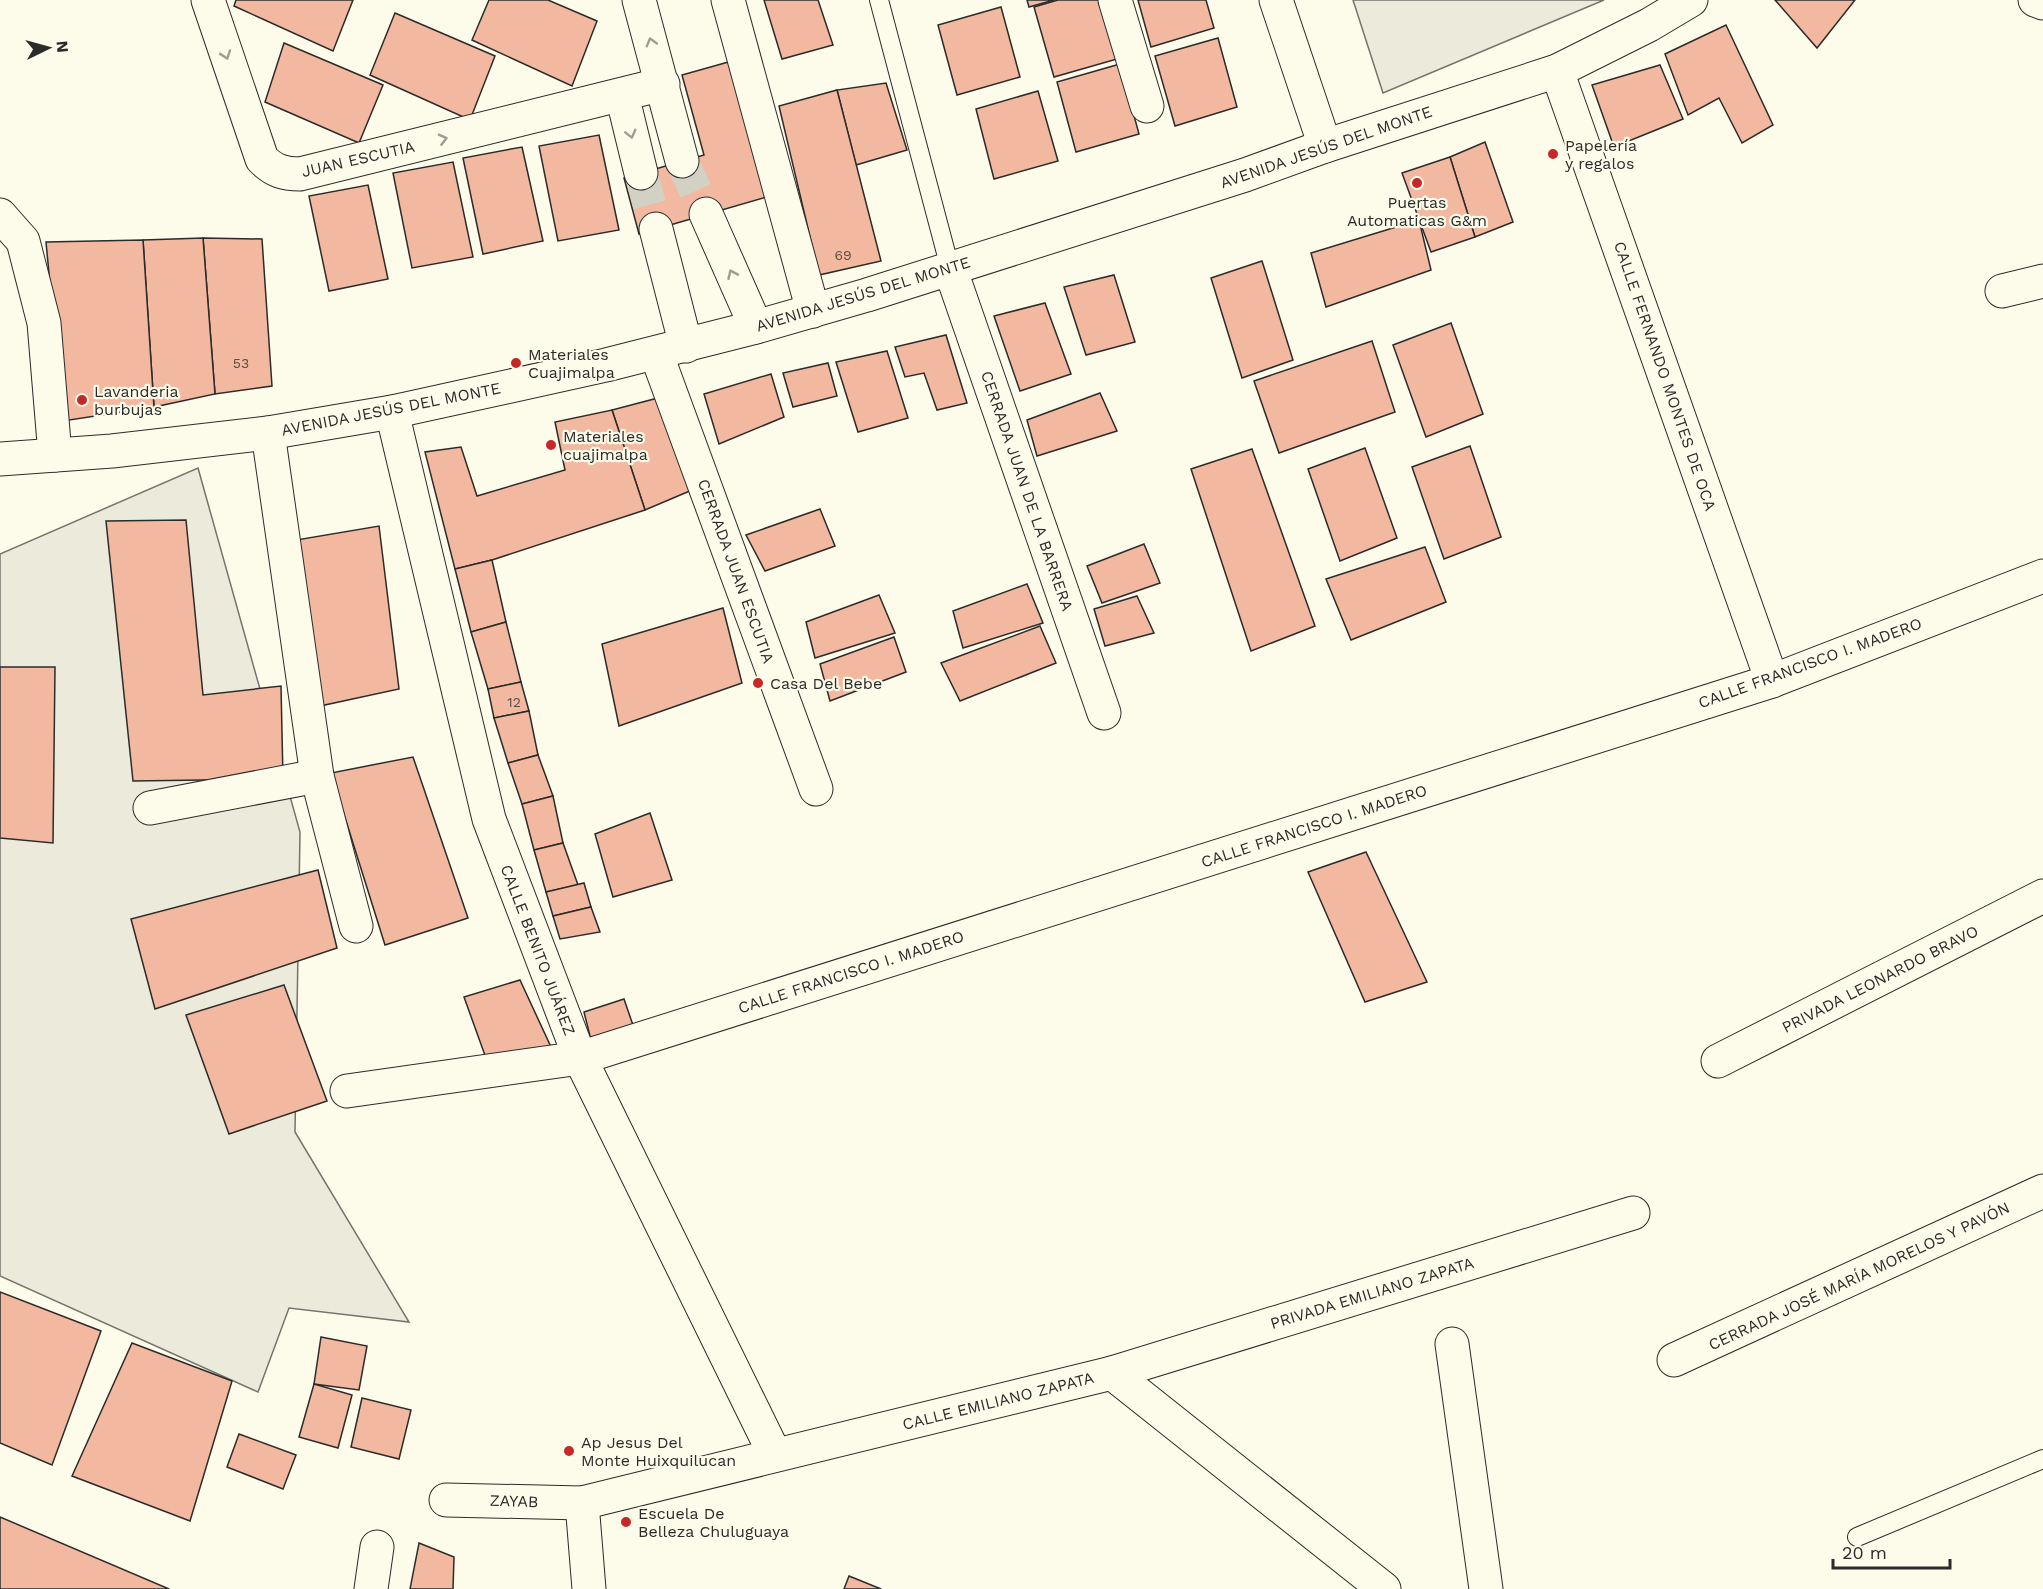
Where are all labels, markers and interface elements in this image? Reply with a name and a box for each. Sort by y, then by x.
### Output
north arrow [18,18,78,78]
one-way arrow [646,37,658,48]
text: N [52,40,72,53]
one-way arrow [219,49,232,60]
street label: AVENIDA JESÚS DEL MONTE [1217,102,1435,192]
one-way arrow [624,129,637,139]
one-way arrow [438,134,448,147]
place label: Papelería y regalos [1565,136,1637,173]
street label: JUAN ESCUTIA [300,137,417,181]
marker: Papelería y regalos [1546,147,1560,161]
marker: Puertas Automaticas G&m [1410,176,1424,190]
place label: Puertas Automaticas G&m [1347,193,1487,230]
street label: CALLE FERNANDO MONTES DE OCA [1610,239,1720,514]
house number: 69 [834,247,852,263]
street label: AVENIDA JESÚS DEL MONTE [754,252,972,336]
one-way arrow [727,269,739,280]
place label: Materiales Cuajimalpa [528,345,615,382]
house number: 53 [233,355,249,371]
marker: Materiales Cuajimalpa [509,356,523,370]
street label: CERRADA JUAN DE LA BARRERA [977,368,1077,614]
street label: AVENIDA JESÚS DEL MONTE [280,378,502,440]
place label: Lavanderia burbujas [94,382,179,419]
marker: Lavanderia burbujas [75,393,89,407]
place label: Materiales cuajimalpa [563,427,648,464]
marker: Materiales cuajimalpa [544,438,558,452]
street label: CERRADA JUAN ESCUTIA [694,476,778,666]
street label: CALLE FRANCISCO I. MADERO [1696,614,1924,712]
place label: Casa Del Bebe [770,674,882,693]
marker: Casa Del Bebe [751,676,765,690]
house number: 12 [507,694,521,710]
street label: CALLE FRANCISCO I. MADERO [1199,780,1429,872]
street label: CALLE BENITO JUÁREZ [497,862,579,1038]
street label: PRIVADA LEONARDO BRAVO [1779,921,1981,1037]
street label: CALLE FRANCISCO I. MADERO [736,926,966,1018]
street label: CERRADA JOSÉ MARÍA MORELOS Y PAVÓN [1705,1198,2013,1354]
street label: PRIVADA EMILIANO ZAPATA [1268,1253,1476,1333]
street label: CALLE EMILIANO ZAPATA [900,1368,1096,1434]
place label: Ap Jesus Del Monte Huixquilucan [581,1433,736,1470]
marker: Ap Jesus Del Monte Huixquilucan [562,1444,576,1458]
street label: ZAYAB [489,1491,539,1511]
place label: Escuela De Belleza Chuluguaya [638,1504,789,1541]
marker: Escuela De Belleza Chuluguaya [619,1515,633,1529]
scale bar [1833,1532,1950,1570]
text: 20 m [1842,1542,1887,1563]

